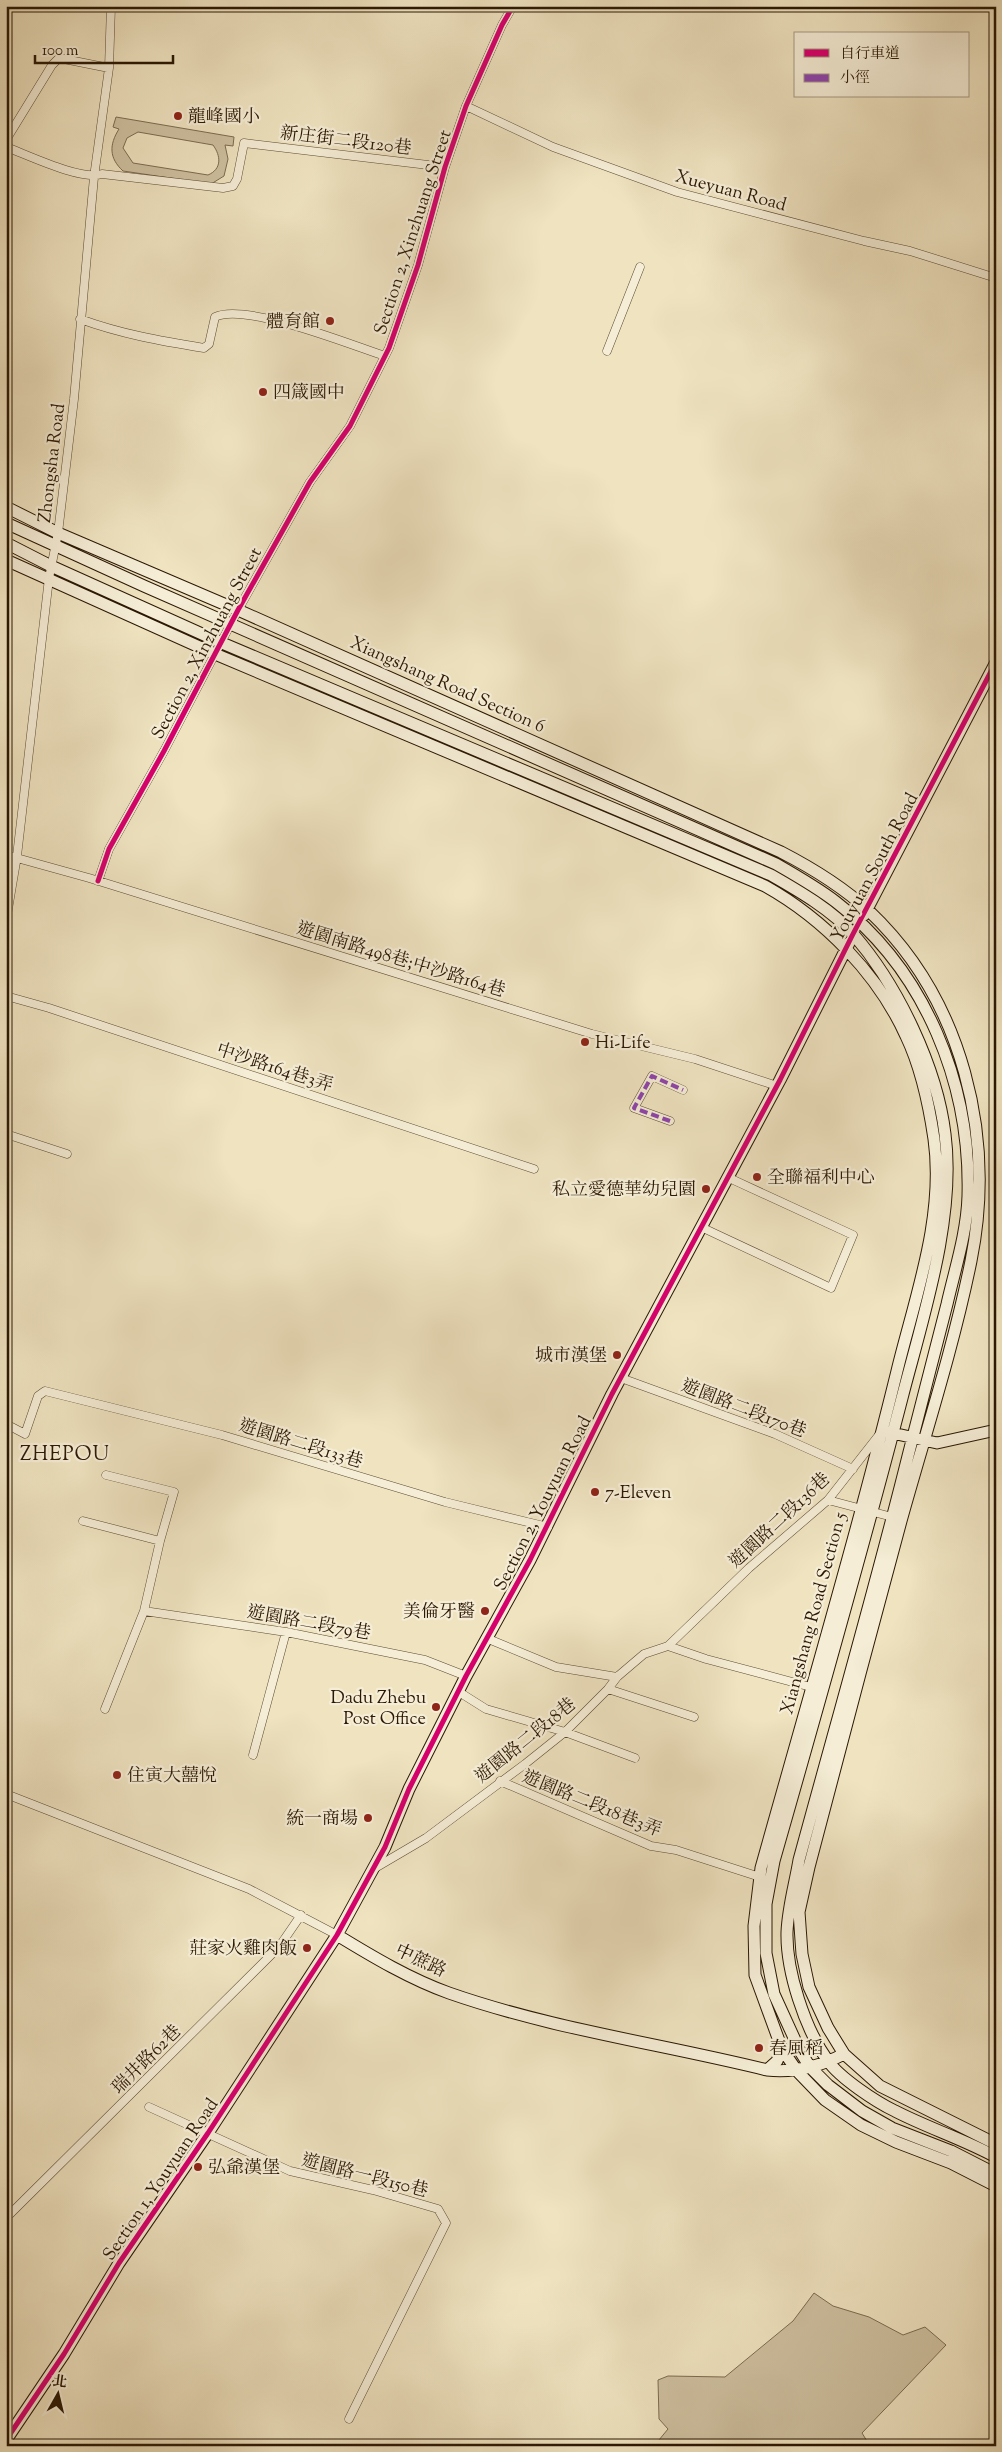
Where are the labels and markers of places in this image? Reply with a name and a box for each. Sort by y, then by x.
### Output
place label: 龍峰國小 [188,105,260,131]
marker: 龍峰國小 [172,110,184,122]
place label: 體育館 [266,310,320,336]
marker: 體育館 [324,315,336,327]
place label: 四箴國中 [273,381,345,407]
marker: 四箴國中 [257,386,269,398]
place label: Hi-Life [595,1031,651,1057]
marker: Hi-Life [579,1036,591,1048]
place label: 全聯福利中心 [767,1166,875,1192]
marker: 全聯福利中心 [751,1171,763,1183]
place label: 私立愛德華幼兒園 [552,1178,696,1204]
marker: 私立愛德華幼兒園 [700,1183,712,1195]
place label: 城市漢堡 [535,1344,607,1370]
marker: 城市漢堡 [611,1349,623,1361]
place label: 7-Eleven [605,1481,672,1507]
marker: 7-Eleven [589,1486,601,1498]
place label: 美倫牙醫 [403,1600,475,1626]
marker: 美倫牙醫 [479,1605,491,1617]
place label: Dadu Zhebu Post Office [331,1686,426,1733]
marker: Dadu Zhebu Post Office [430,1701,442,1713]
place label: 住寅大囍悅 [127,1764,217,1790]
marker: 住寅大囍悅 [111,1769,123,1781]
place label: 統一商場 [286,1807,358,1833]
marker: 統一商場 [362,1812,374,1824]
place label: 莊家火雞肉飯 [189,1937,297,1963]
marker: 莊家火雞肉飯 [301,1942,313,1954]
place label: 春風稻 [769,2037,823,2063]
marker: 春風稻 [753,2042,765,2054]
place label: 弘爺漢堡 [208,2156,280,2182]
marker: 弘爺漢堡 [192,2161,204,2173]

